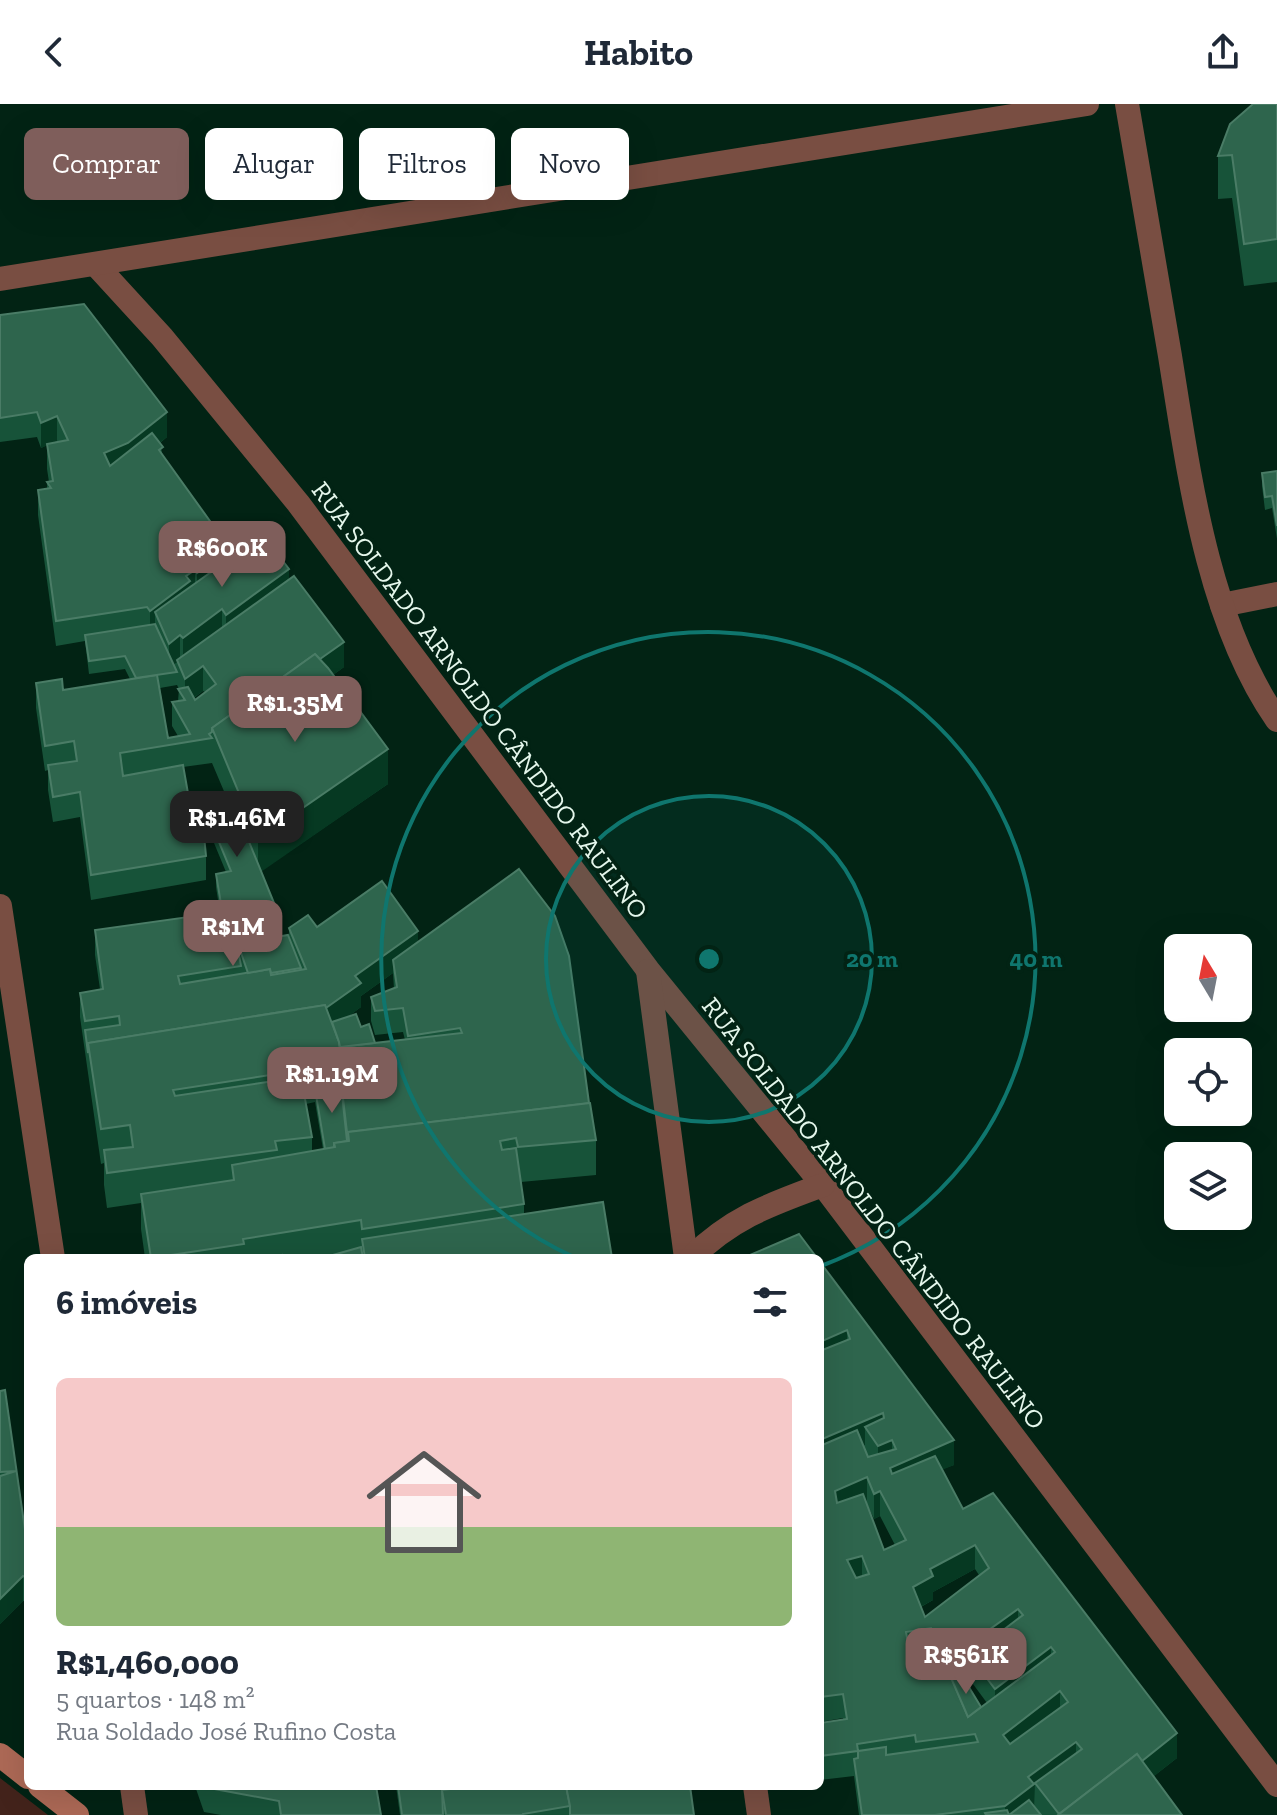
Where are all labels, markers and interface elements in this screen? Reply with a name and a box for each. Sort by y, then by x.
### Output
icon: back [32,30,76,74]
icon: share [1201,30,1245,74]
text: Habito [584,31,693,74]
chip: Comprar [24,128,189,200]
chip: Alugar [205,128,343,200]
chip: Filtros [359,128,495,200]
chip: Novo [511,128,629,200]
street label: RUA SOLDADO ARNOLDO CÂNDIDO RAULINO [305,475,655,925]
pin: R$600K [157,521,287,589]
text: R$600K [177,531,267,563]
pin: R$1.35M [221,676,369,744]
text: R$1.35M [247,686,343,718]
pin: R$1.46M [163,791,311,859]
text: R$1.46M [188,801,286,833]
pin: R$1M [186,900,280,968]
text: R$1M [201,910,265,942]
north arrow [1164,934,1252,1022]
map controls [1164,934,1252,1230]
text: 20 m [846,944,898,973]
text: 40 m [1009,944,1063,973]
centre of rings [695,945,723,973]
street label: RUA SOLDADO ARNOLDO CÂNDIDO RAULINO [695,991,1053,1435]
button: locate [1164,1038,1252,1126]
pin: R$1.19M [258,1047,406,1115]
text: R$1.19M [285,1057,379,1089]
button: layers [1164,1142,1252,1230]
icon: filters [748,1280,792,1324]
text: 6 imóveis [56,1282,197,1323]
icon: home [352,1430,496,1574]
pin: R$561K [901,1628,1031,1696]
text: R$561K [924,1638,1008,1670]
text: R$1,460,000 [56,1642,239,1683]
text: 5 quartos · 148 m² [56,1683,254,1715]
text: Rua Soldado José Rufino Costa [56,1715,396,1747]

